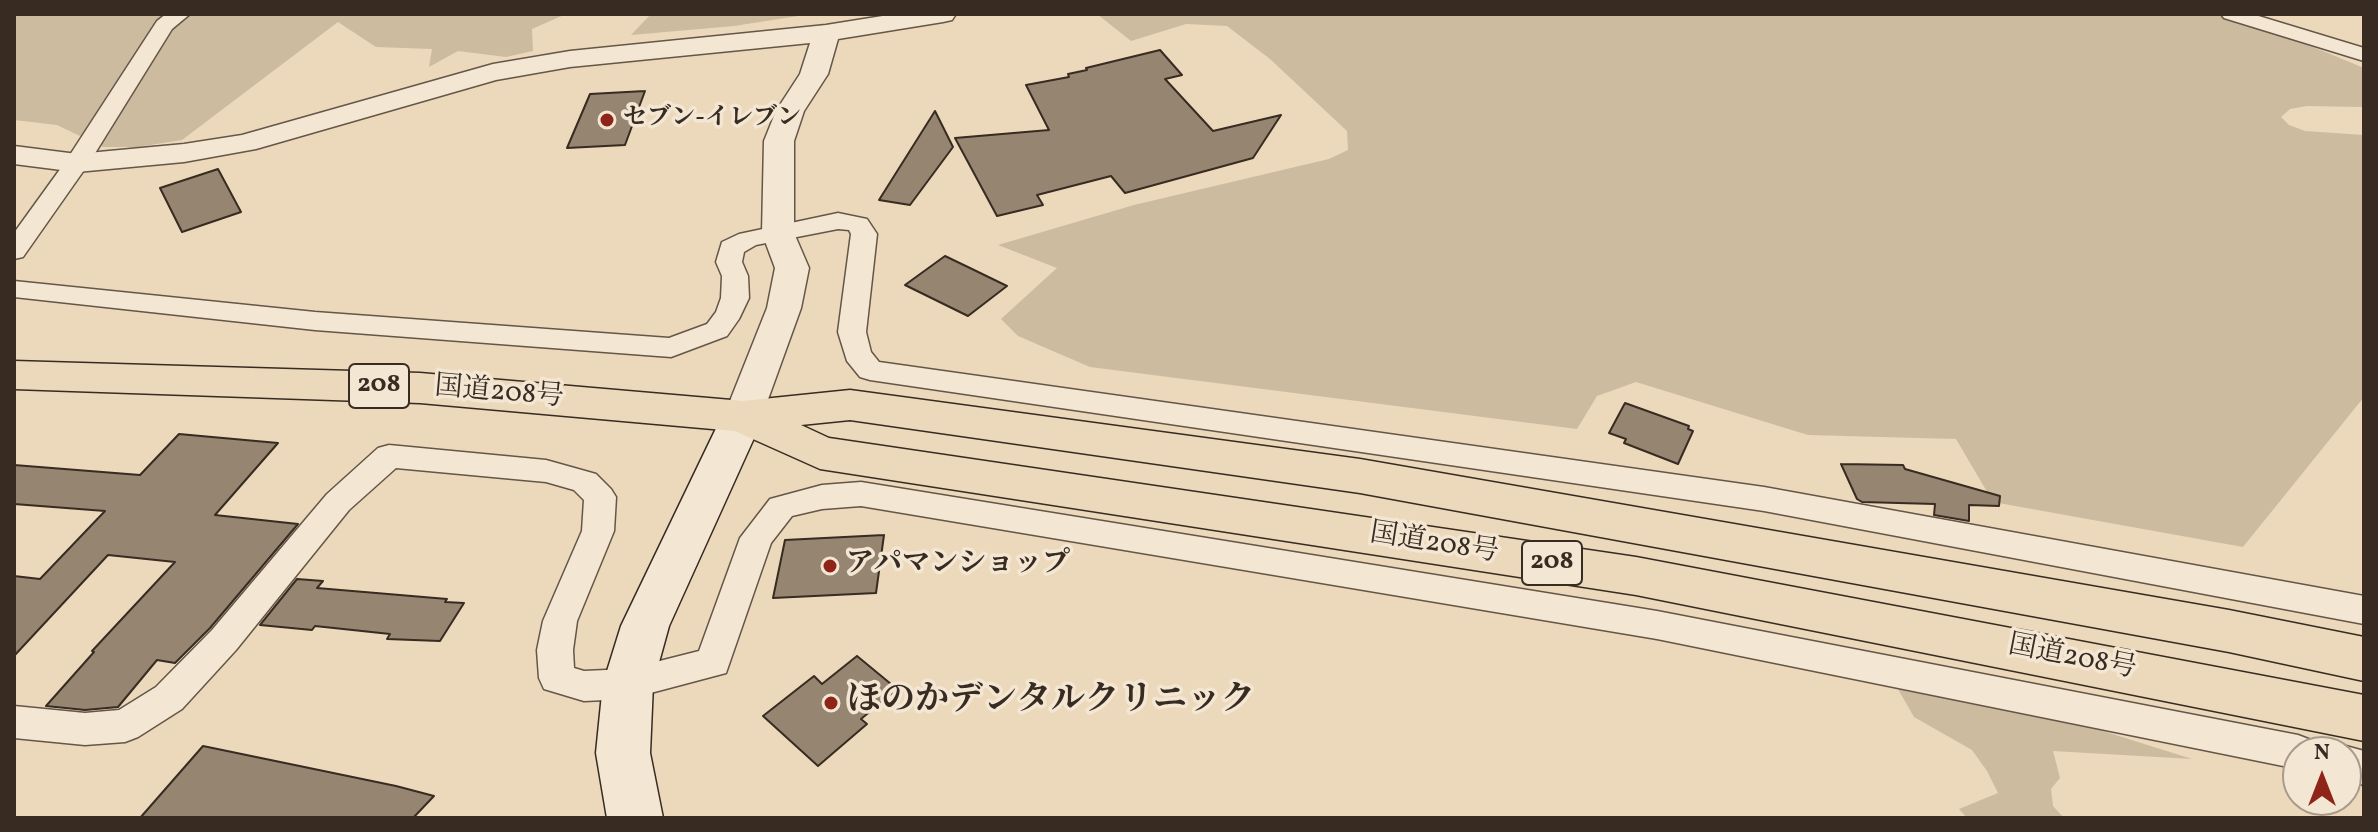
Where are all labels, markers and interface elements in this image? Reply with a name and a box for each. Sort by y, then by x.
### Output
place label: セブン-イレブン [623,106,801,134]
marker: セブン-イレブン [598,111,616,129]
road number: 208 [349,364,409,408]
street label: 国道208号 [433,372,565,416]
street label: 国道208号 [1367,518,1501,572]
road number: 208 [1522,541,1582,585]
place label: アパマンショップ [846,549,1070,583]
marker: アパマンショップ [821,557,839,575]
street label: 国道208号 [2005,630,2139,688]
place label: ほのかデンタルクリニック [847,683,1255,723]
marker: ほのかデンタルクリニック [822,694,840,712]
north arrow [2282,736,2362,816]
text: N [2314,738,2330,769]

